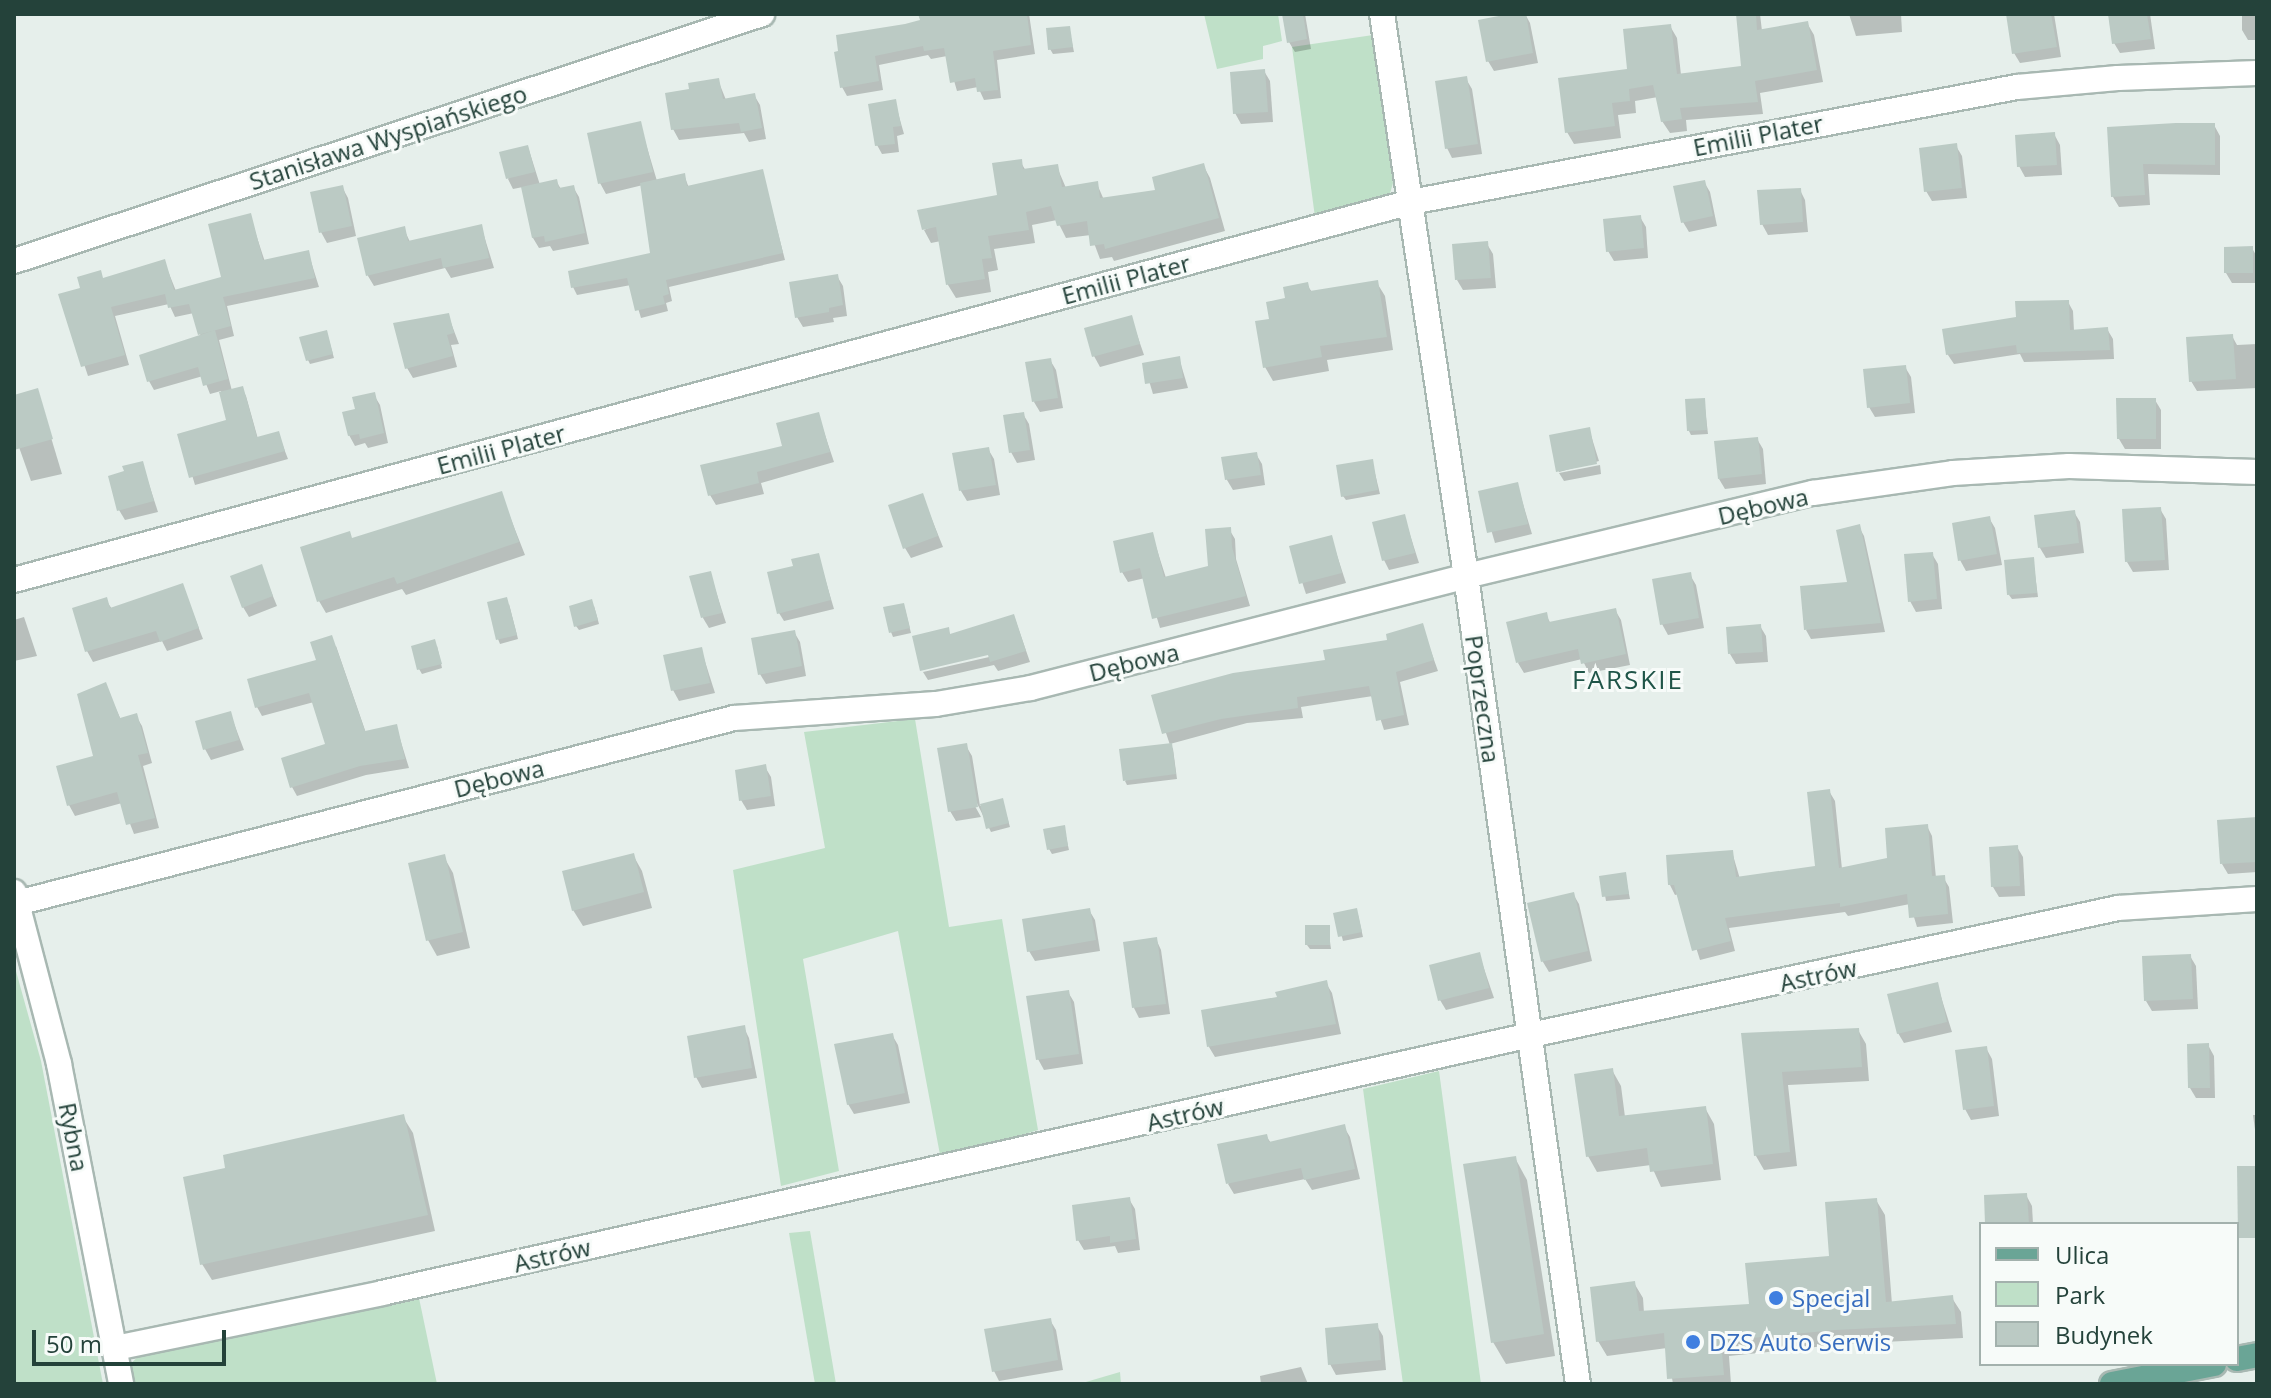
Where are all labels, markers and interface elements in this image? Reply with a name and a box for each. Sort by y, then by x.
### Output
street label: Stanisława Wyspiańskiego [246,78,530,196]
street label: Emilii Plater [1691,108,1825,162]
street label: Emilii Plater [1059,248,1193,310]
street label: Emilii Plater [434,418,568,480]
street label: Dębowa [1715,482,1811,530]
street label: Poprzeczna [1460,633,1506,765]
street label: Dębowa [1086,637,1182,687]
district label: FARSKIE [1572,664,1684,696]
street label: Dębowa [451,753,547,803]
street label: Astrów [1777,953,1859,997]
street label: Astrów [1144,1091,1226,1137]
street label: Rybna [53,1100,95,1174]
legend [1979,1222,2239,1366]
street label: Astrów [511,1232,593,1278]
text: Ulica [2055,1238,2109,1271]
text: Park [2055,1278,2105,1311]
place label: Specjal [1792,1284,1870,1312]
marker: Specjal [1767,1289,1785,1307]
scale bar [36,1314,230,1364]
text: Budynek [2055,1318,2153,1351]
text: 50 m [46,1327,102,1360]
place label: DZS Auto Serwis [1709,1328,1891,1356]
marker: DZS Auto Serwis [1684,1333,1702,1351]

